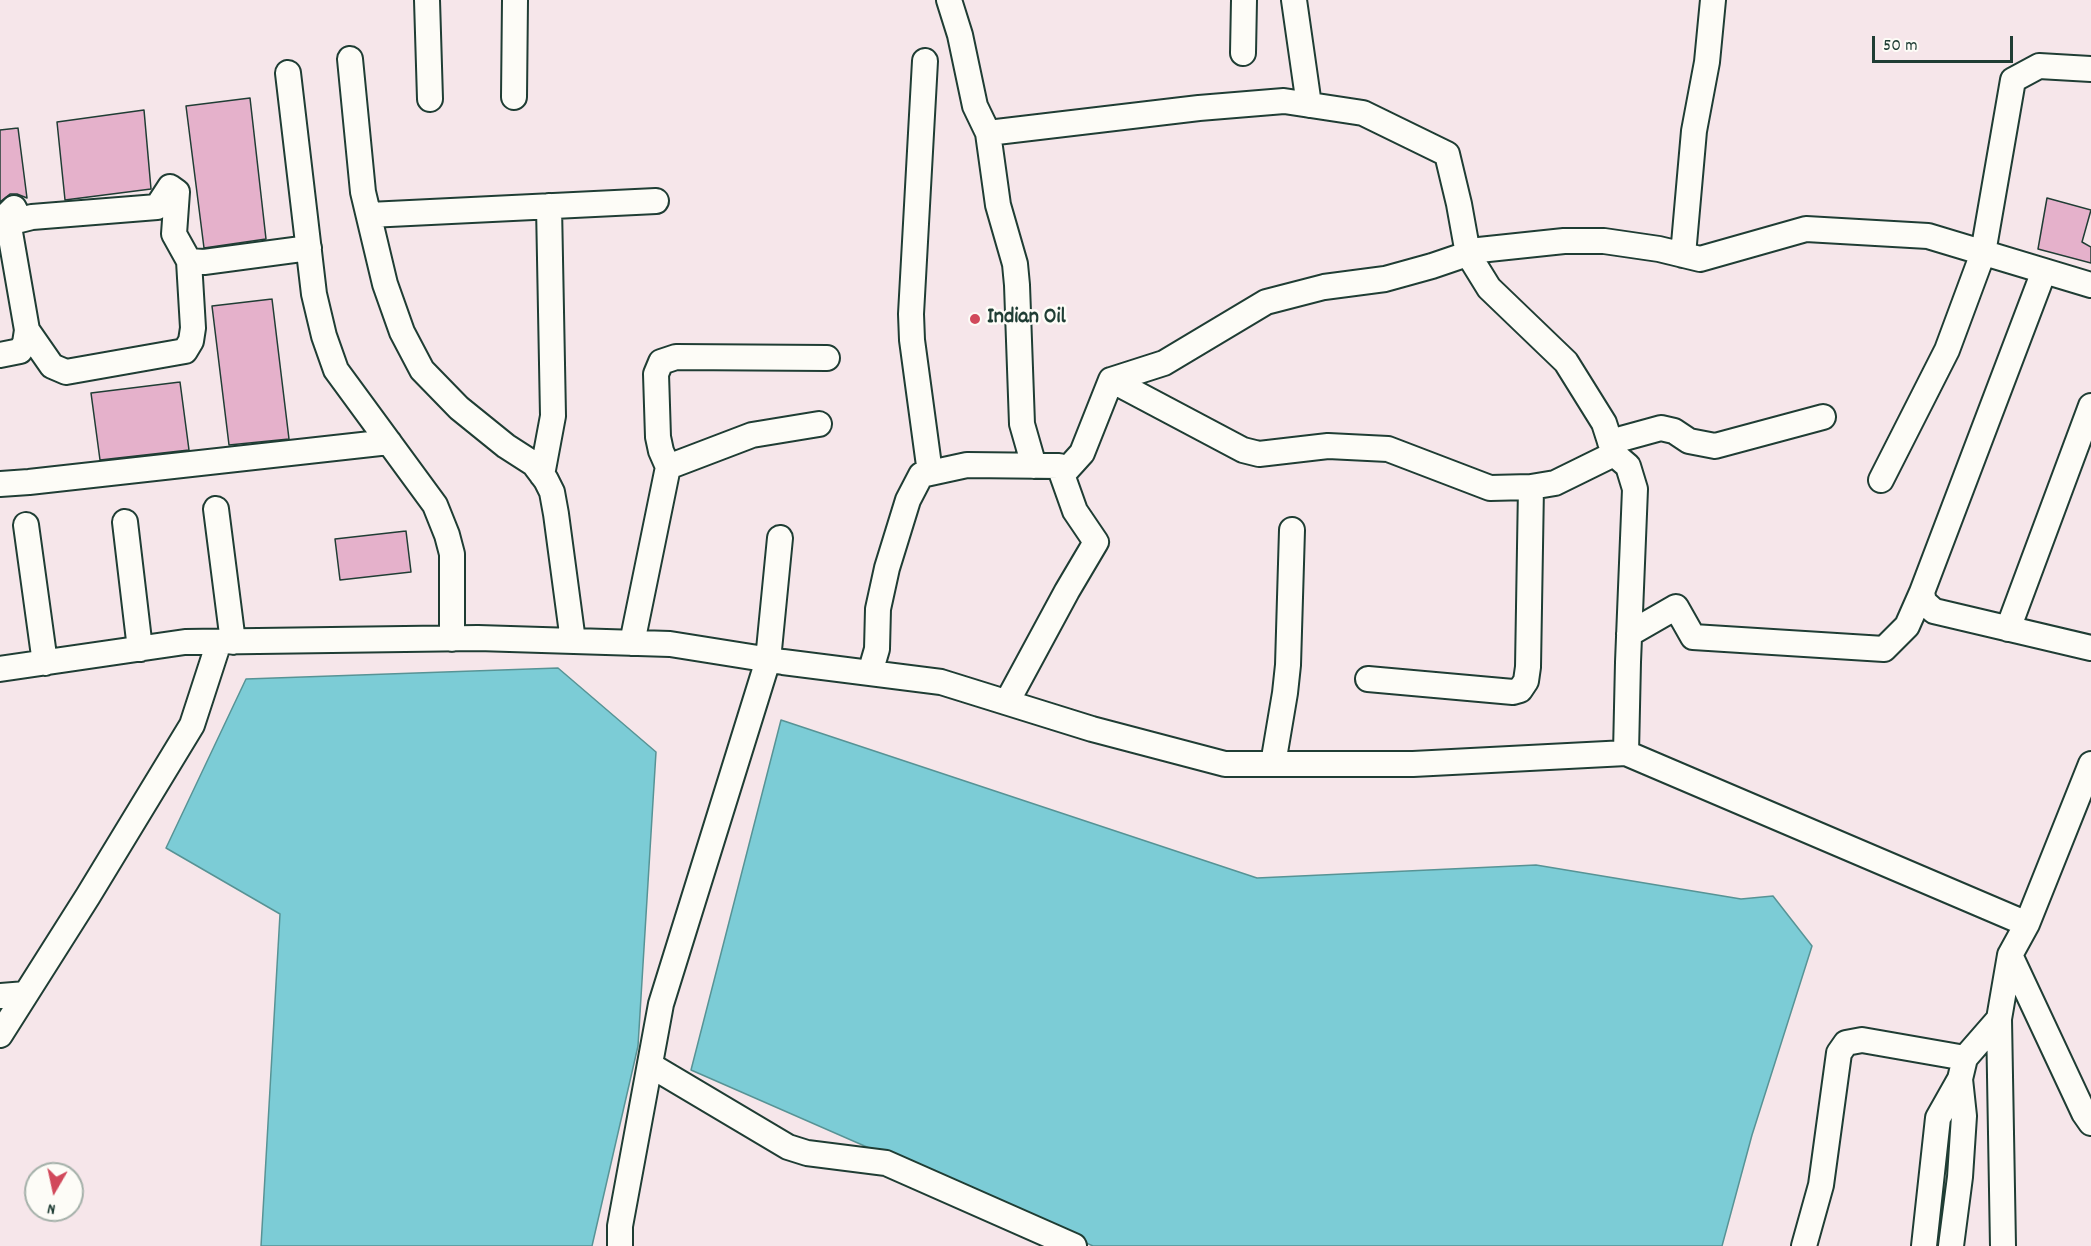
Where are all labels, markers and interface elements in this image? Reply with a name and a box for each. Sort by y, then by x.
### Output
scale bar [1875,24,2016,62]
text: 50 m [1883,34,1918,59]
place label: Indian Oil [987,306,1066,332]
marker: Indian Oil [968,312,982,326]
north arrow [24,1162,84,1222]
text: N [46,1196,57,1220]

